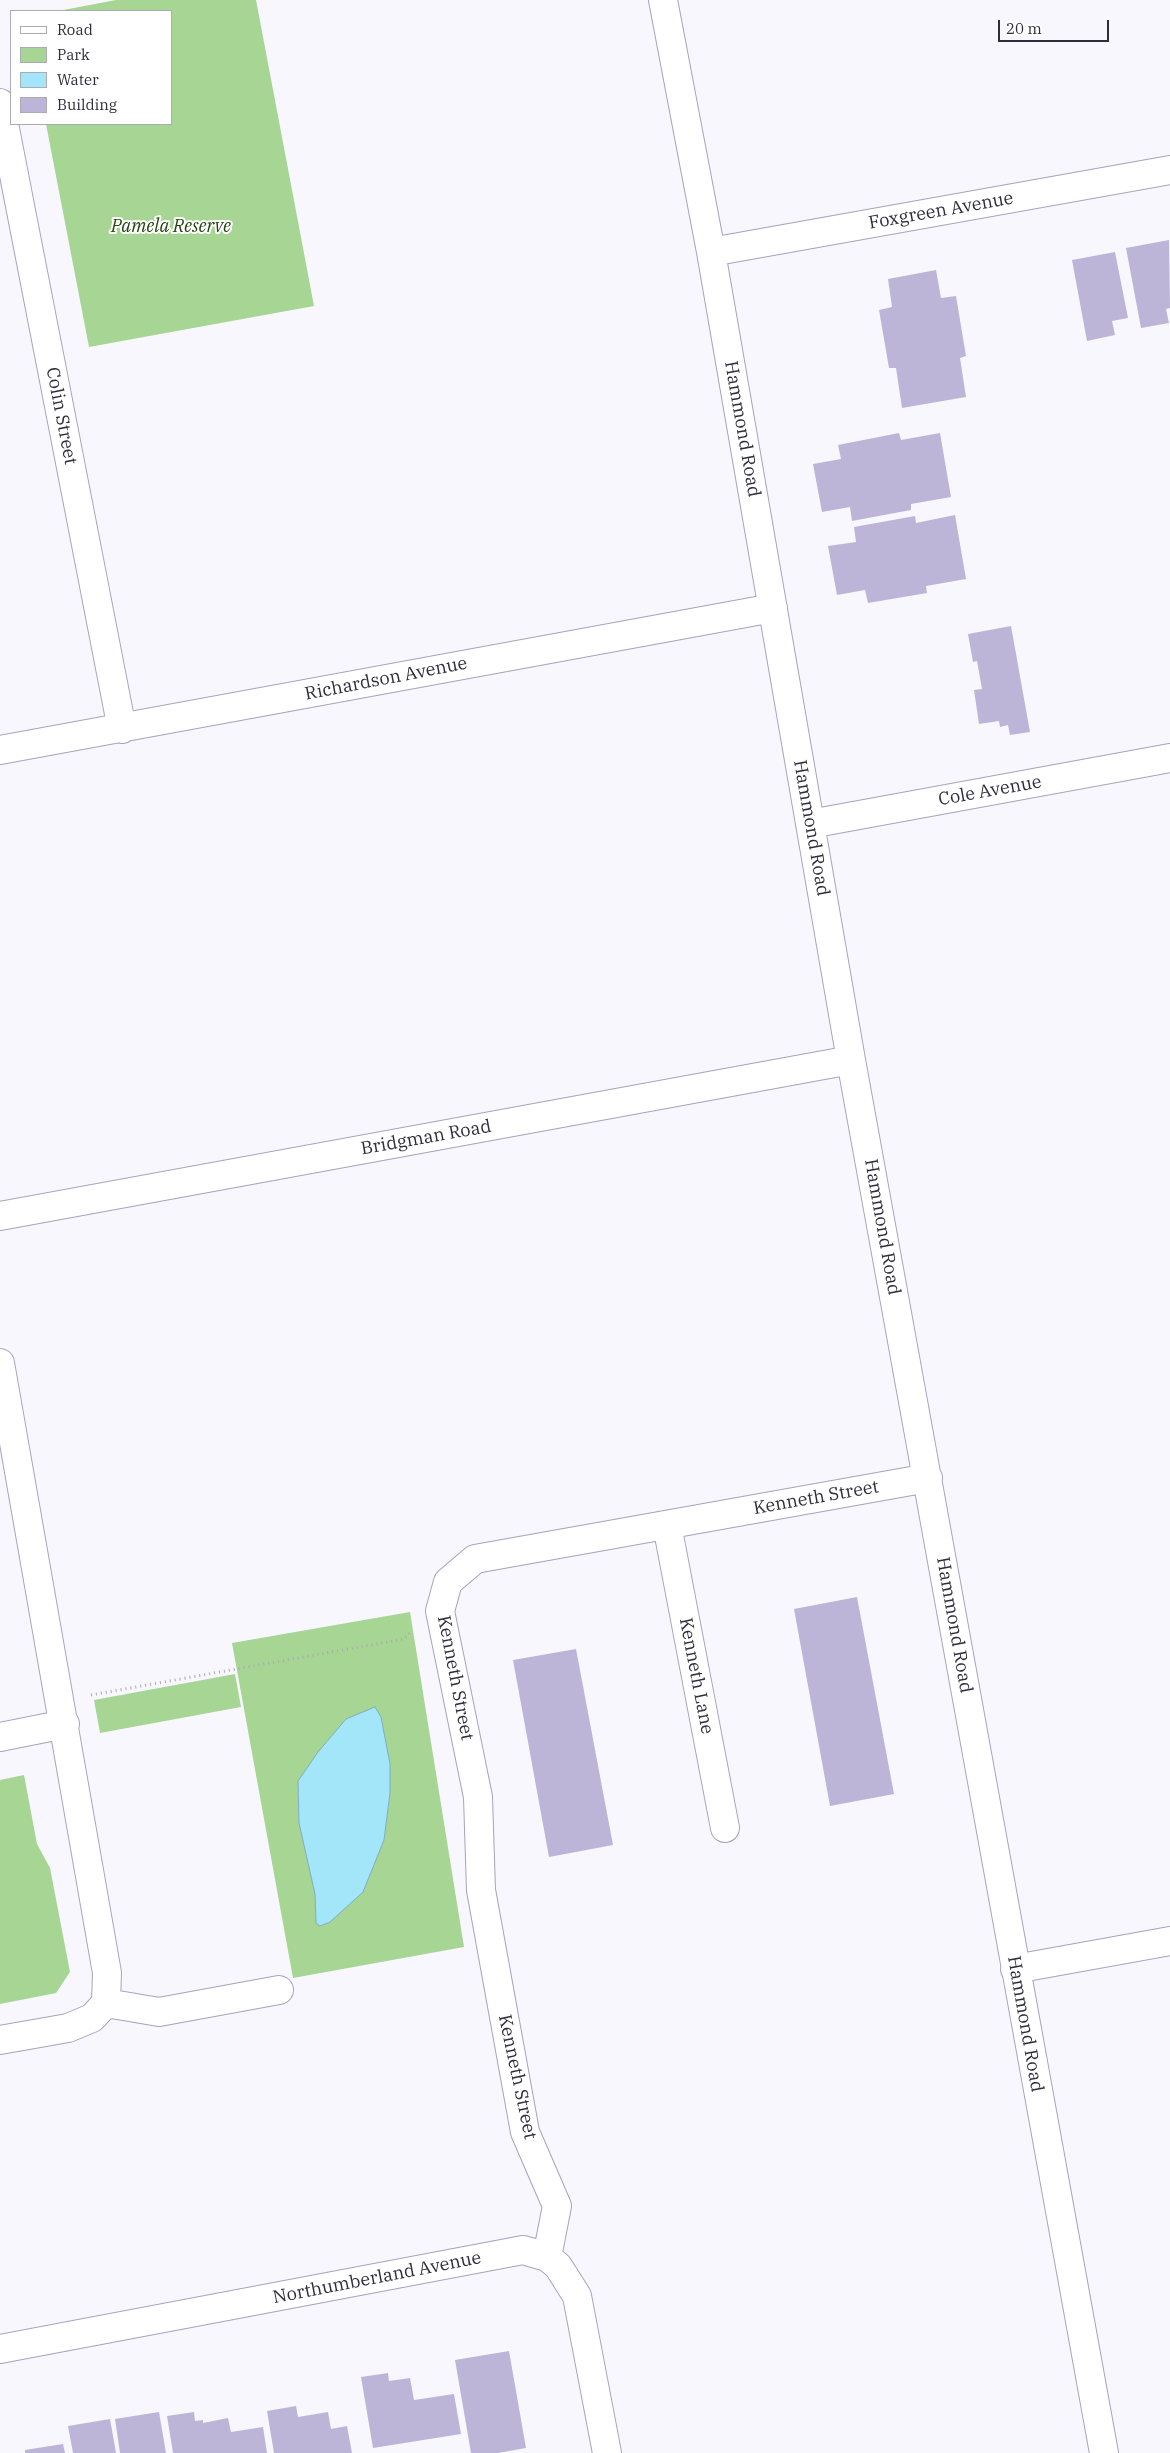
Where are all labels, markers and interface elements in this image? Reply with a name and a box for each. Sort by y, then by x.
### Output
legend [10,10,172,125]
scale bar [1000,10,1111,42]
text: 20 m [1006,19,1042,38]
text: Road [57,20,93,39]
text: Park [57,45,90,64]
text: Water [57,70,99,89]
text: Building [57,95,117,114]
street label: Foxgreen Avenue [867,188,1015,234]
park label: Pamela Reserve [111,216,231,238]
street label: Hammond Road [719,359,765,499]
street label: Colin Street [41,365,81,467]
street label: Richardson Avenue [303,653,469,705]
street label: Hammond Road [788,758,834,898]
street label: Cole Avenue [937,771,1043,811]
street label: Bridgman Road [359,1116,493,1160]
street label: Hammond Road [859,1157,905,1297]
street label: Kenneth Street [752,1476,880,1520]
street label: Hammond Road [931,1555,977,1695]
street label: Kenneth Street [432,1614,478,1742]
street label: Kenneth Lane [674,1616,718,1736]
street label: Hammond Road [1002,1954,1048,2094]
street label: Kenneth Street [493,2013,541,2141]
street label: Northumberland Avenue [271,2247,483,2309]

